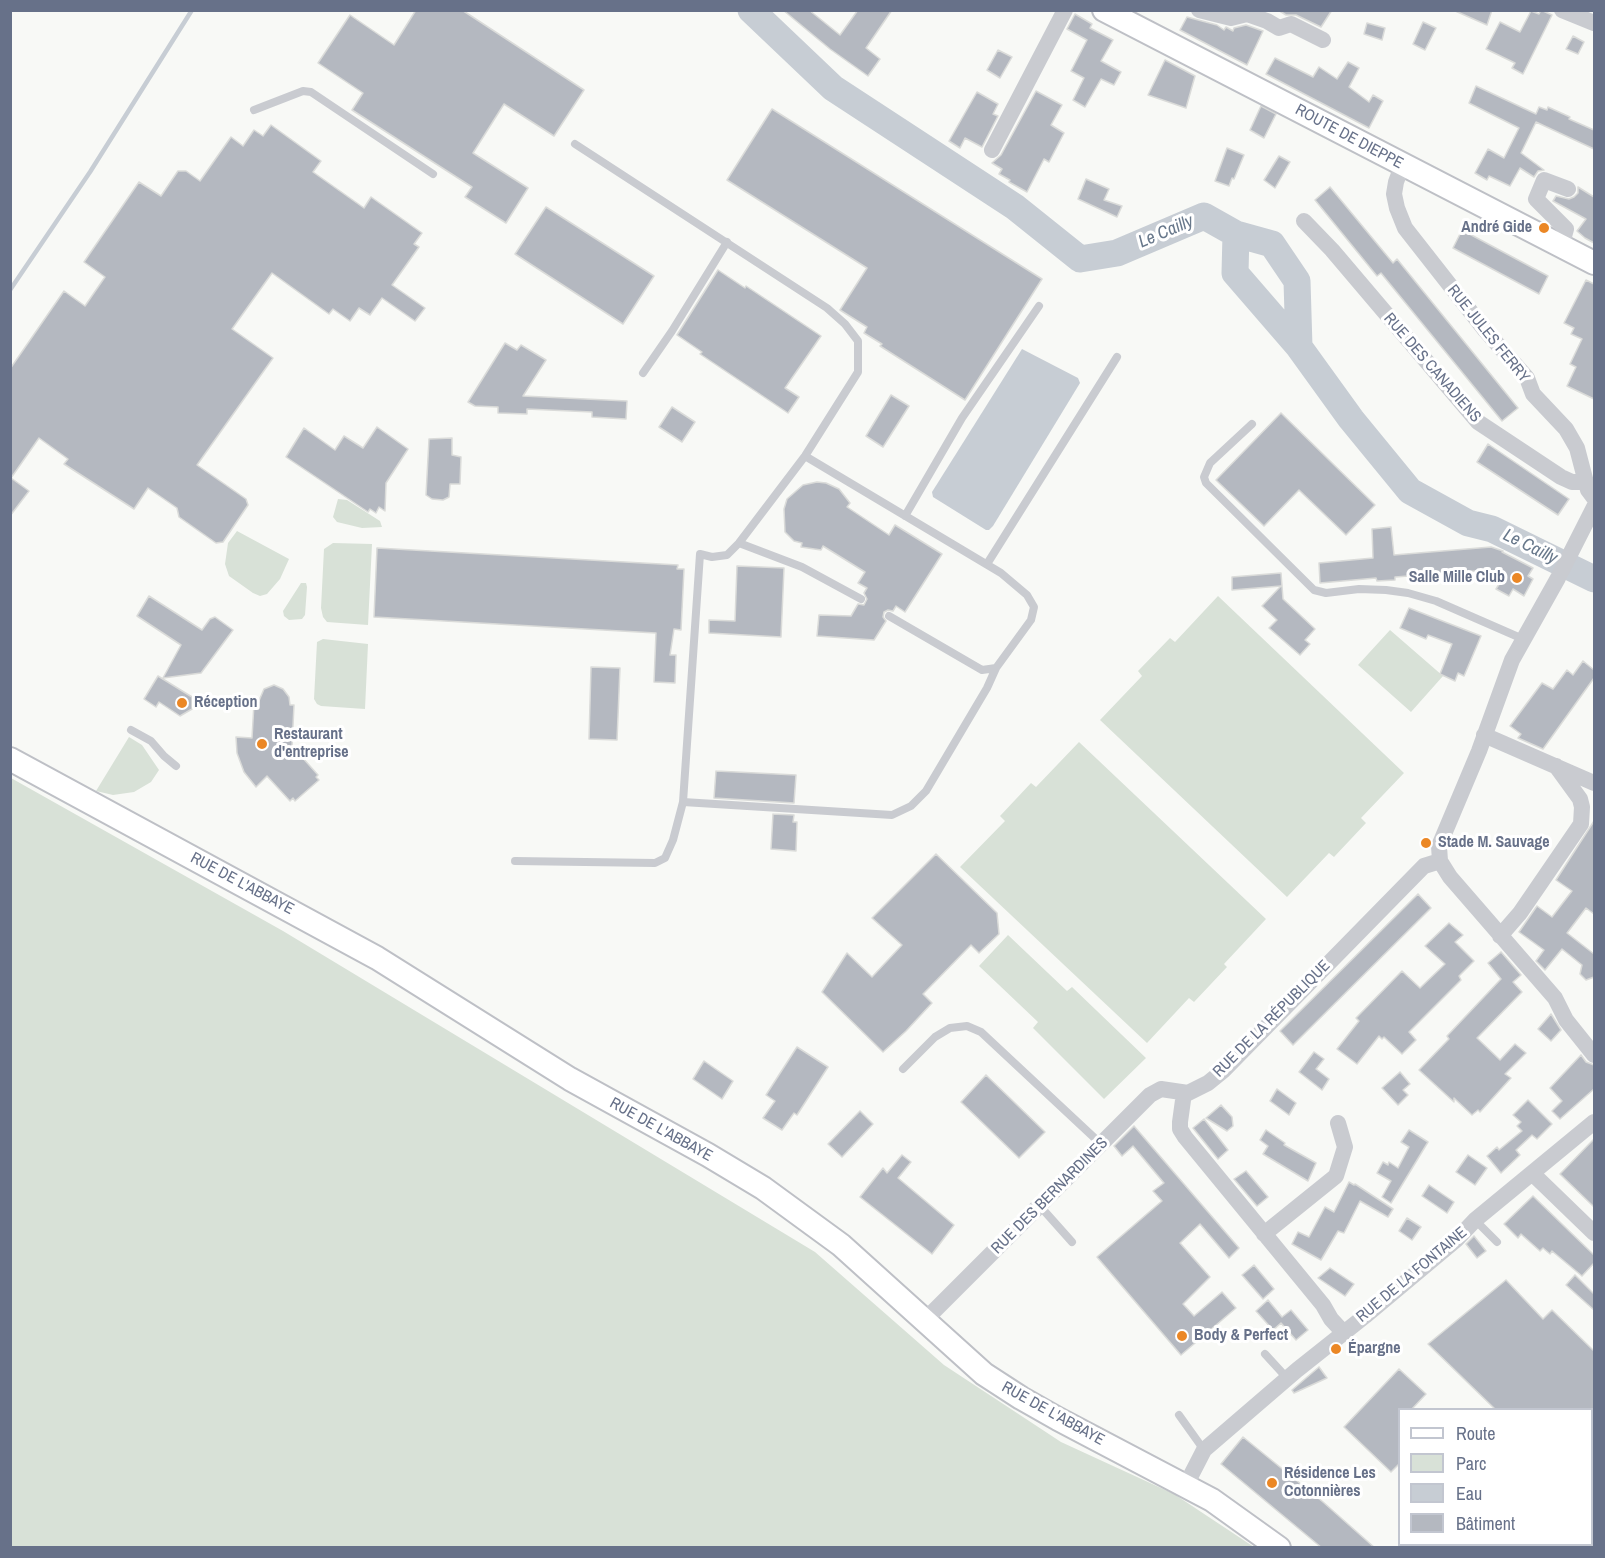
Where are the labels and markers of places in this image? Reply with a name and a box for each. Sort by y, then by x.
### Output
place label: André Gide [1461,218,1532,238]
marker: André Gide [1537,221,1551,235]
place label: Salle Mille Club [1409,568,1505,588]
marker: Salle Mille Club [1510,571,1524,585]
place label: Réception [194,693,257,713]
marker: Réception [175,696,189,710]
place label: Restaurant d'entreprise [274,725,349,763]
marker: Restaurant d'entreprise [255,737,269,751]
place label: Stade M. Sauvage [1438,833,1550,853]
marker: Stade M. Sauvage [1419,836,1433,850]
place label: Body & Perfect [1194,1326,1288,1346]
marker: Body & Perfect [1175,1329,1189,1343]
place label: Épargne [1348,1339,1400,1359]
marker: Épargne [1329,1342,1343,1356]
place label: Résidence Les Cotonnières [1284,1464,1376,1502]
marker: Résidence Les Cotonnières [1265,1476,1279,1490]

